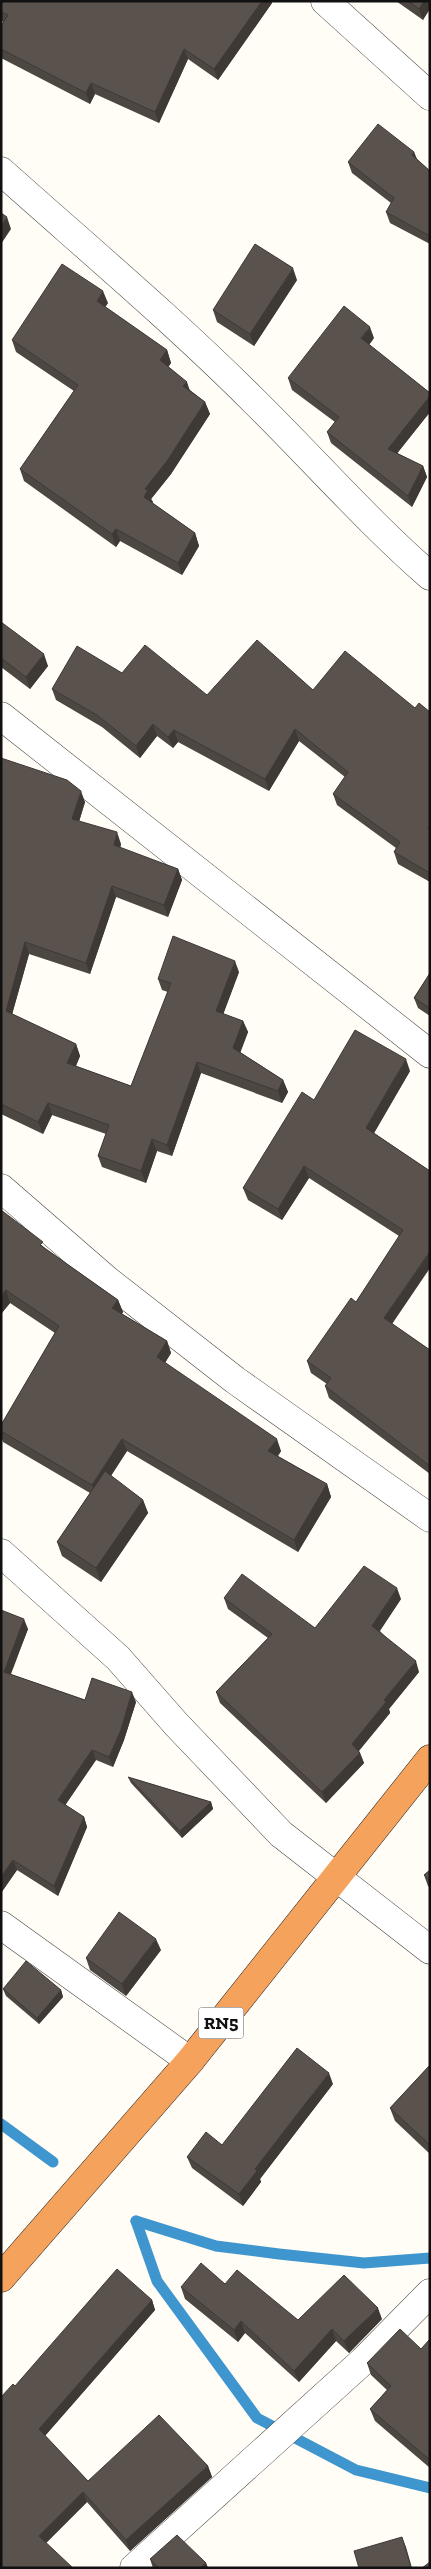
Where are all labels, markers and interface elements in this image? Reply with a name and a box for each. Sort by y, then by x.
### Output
road number: RN5 [198,2008,244,2039]

